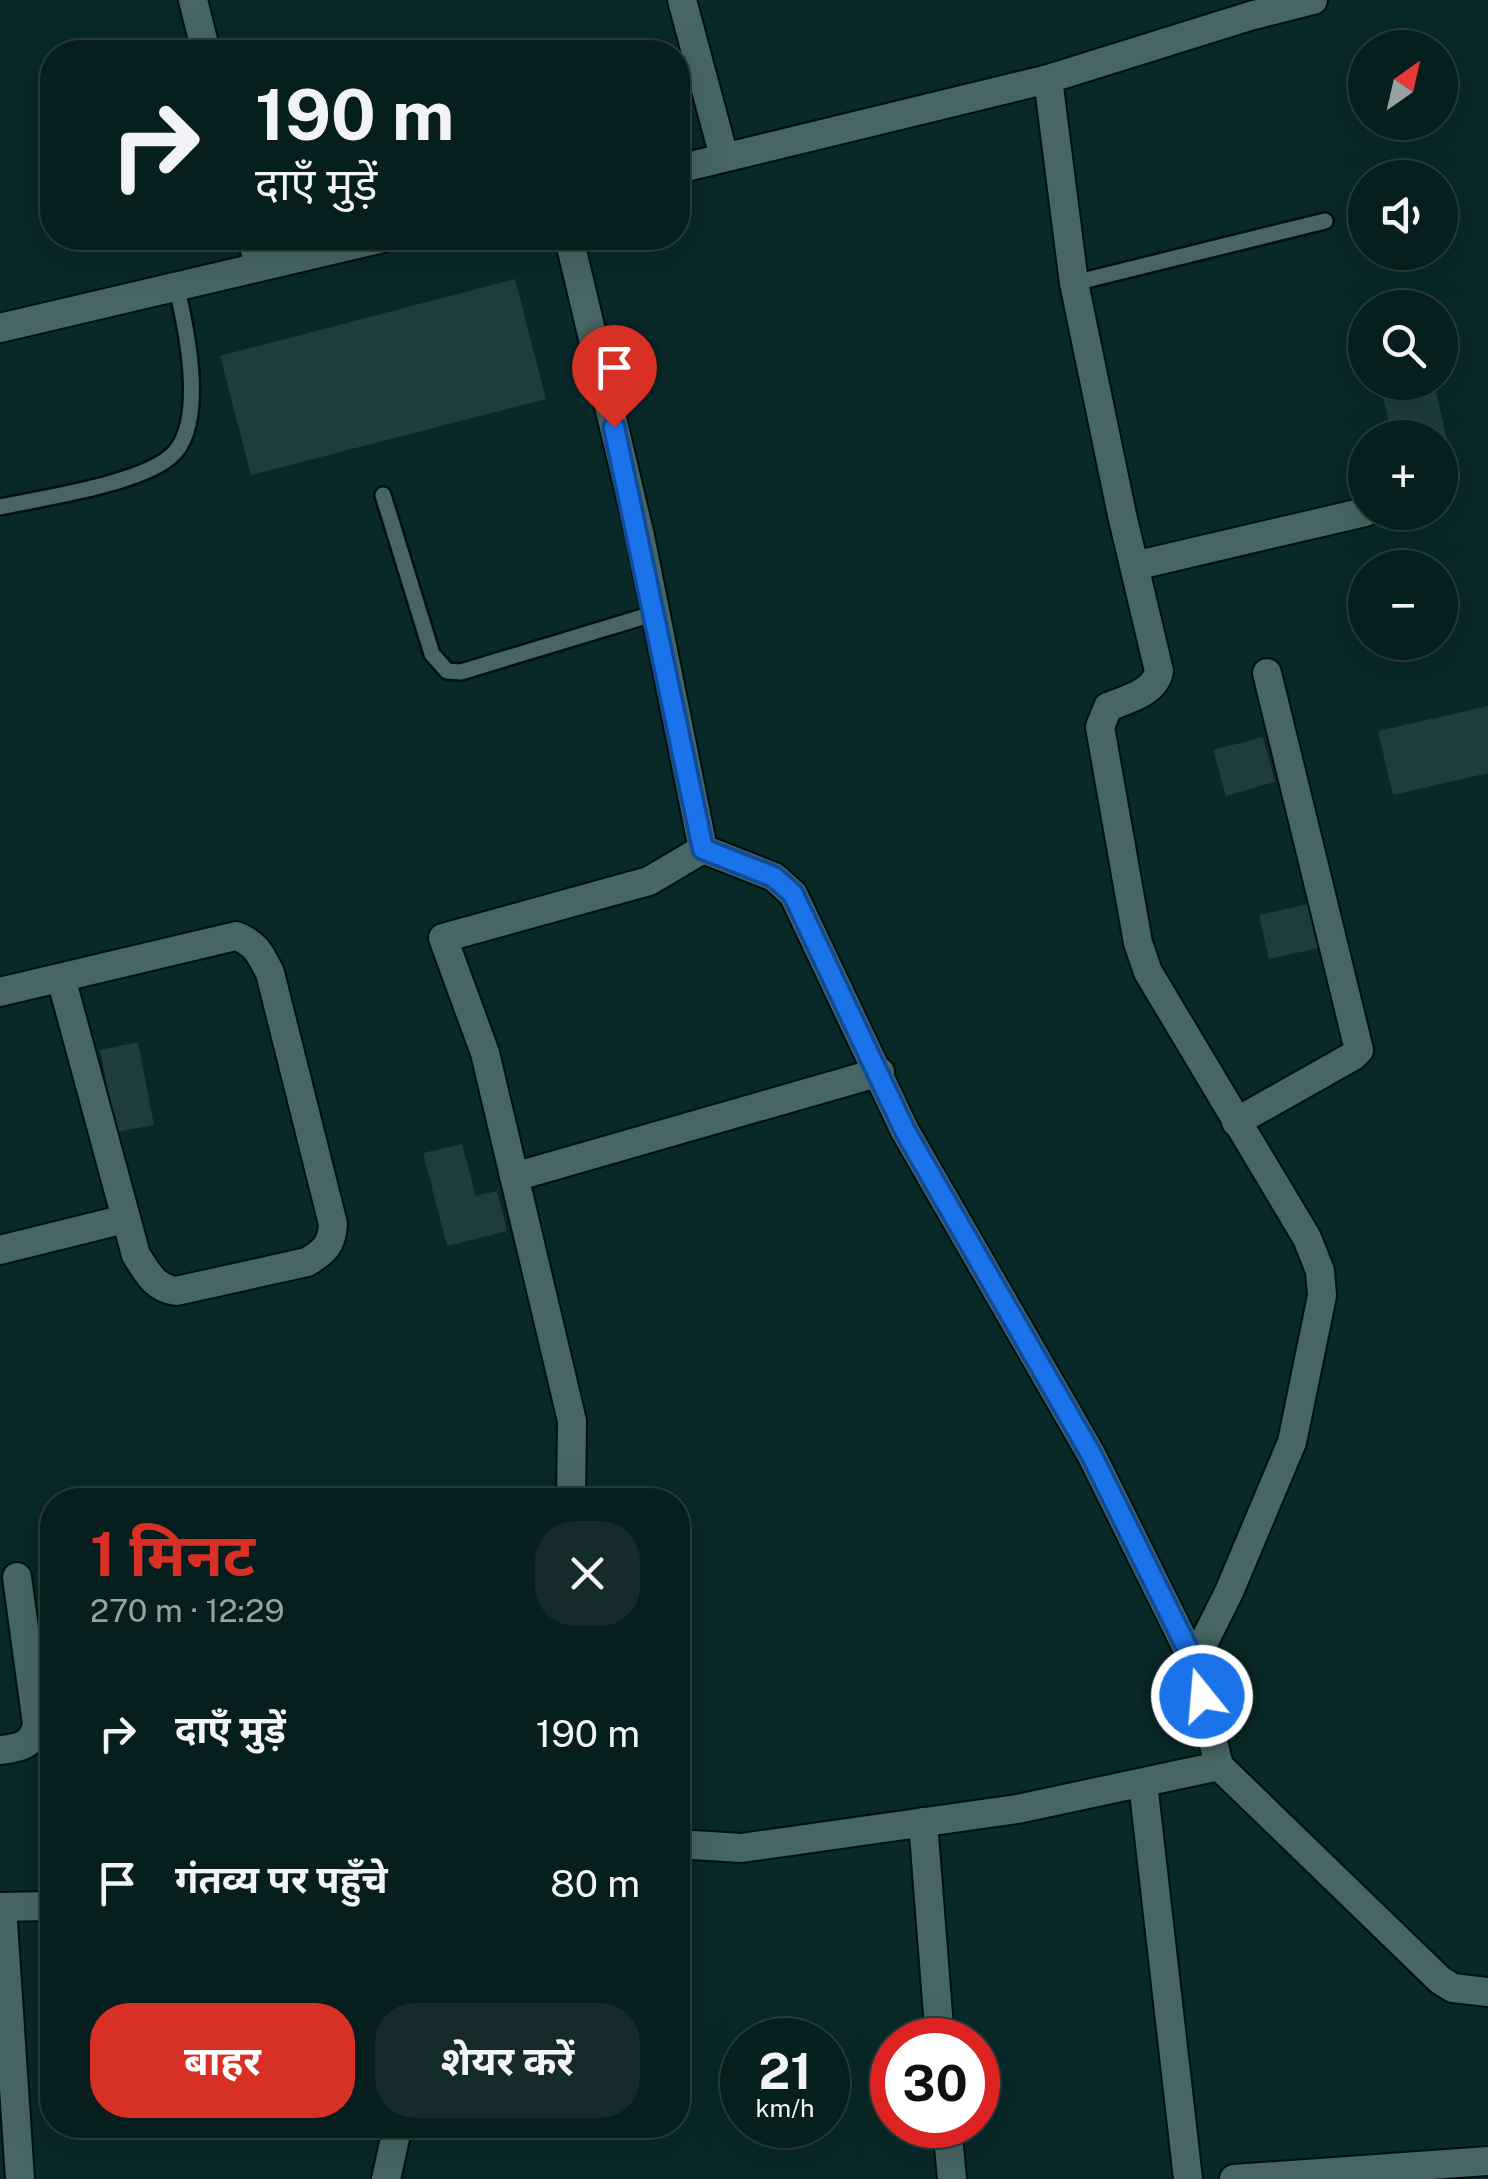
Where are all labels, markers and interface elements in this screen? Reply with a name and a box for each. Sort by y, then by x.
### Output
north arrow [1348,30,1458,140]
map controls [1348,30,1458,660]
text: 190 m [255,73,454,156]
icon: right [90,80,220,210]
text: दाएँ मुड़ें [255,157,377,210]
button: sound [1348,160,1458,270]
button: search [1348,290,1458,400]
pin [572,325,657,428]
icon: arrive [587,340,642,395]
button: + [1348,420,1458,530]
button: − [1348,550,1458,660]
text: 1 मिनट [90,1519,255,1590]
button: close [535,1521,640,1626]
text: 270 m · 12:29 [90,1592,284,1629]
position arrow [1150,1644,1254,1748]
icon: right [90,1706,145,1761]
text: दाएँ मुड़ें [175,1707,286,1752]
text: 190 m [536,1711,640,1756]
icon: arrive [90,1856,145,1911]
text: गंतव्य पर पहुँचे [175,1857,388,1902]
text: 80 m [550,1861,640,1906]
button: बाहर [90,2003,355,2118]
button: शेयर करें [375,2003,640,2118]
speed limit sign: 30 [870,2018,1000,2148]
text: 21 [758,2041,812,2100]
text: km/h [756,2093,814,2123]

